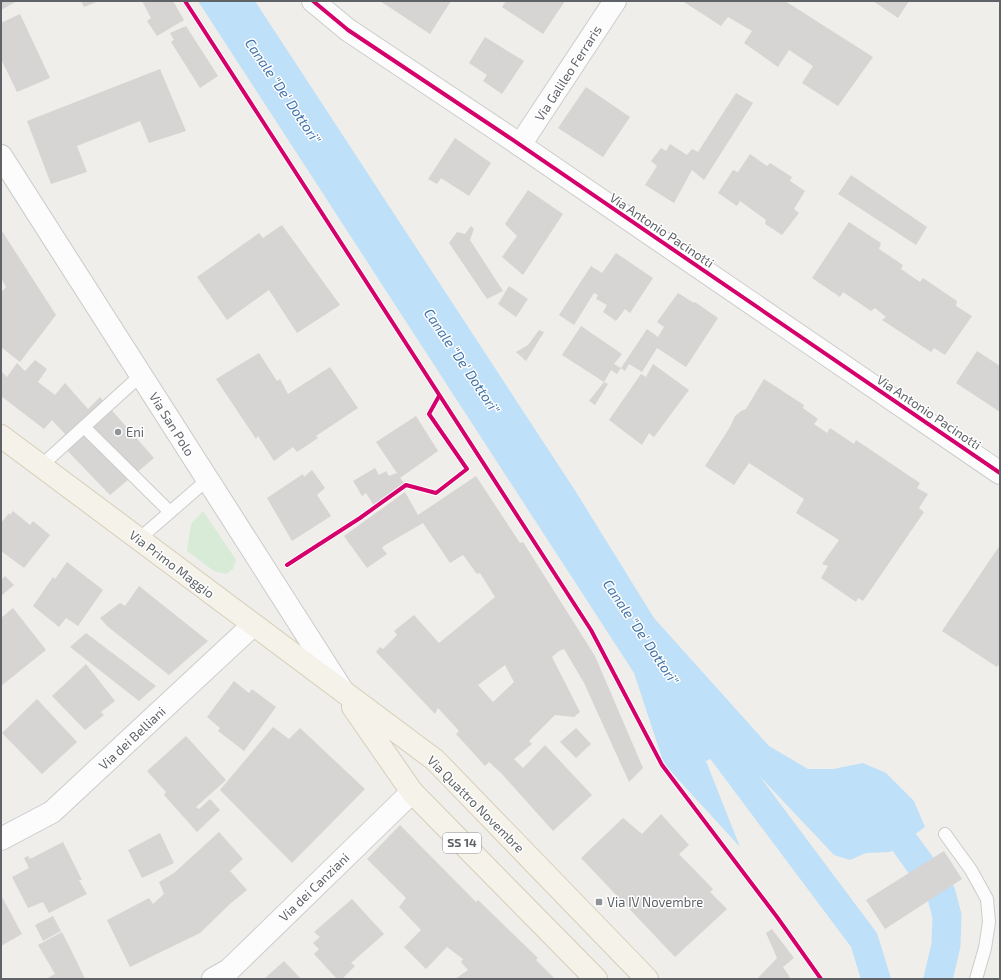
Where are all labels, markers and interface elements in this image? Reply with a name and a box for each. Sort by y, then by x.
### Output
street label: Via Galileo Ferraris [531,22,605,124]
water label: Canale "De' Dottori" [242,35,325,147]
street label: Via Antonio Pacinotti [607,189,717,271]
water label: Canale "De' Dottori" [421,305,504,417]
street label: Via Antonio Pacinotti [874,371,984,453]
street label: Via San Polo [146,389,198,459]
place label: Eni [126,424,144,440]
marker: Eni [113,427,123,437]
street label: Via Primo Maggio [126,527,218,601]
water label: Canale "De' Dottori" [600,576,683,688]
street label: Via dei Belliani [95,703,169,773]
street label: Via Quattro Novembre [424,752,528,856]
road number: SS 14 [443,833,481,853]
street label: Via dei Canziani [275,849,353,925]
place label: Via IV Novembre [607,894,703,910]
marker: Via IV Novembre [594,897,604,907]

